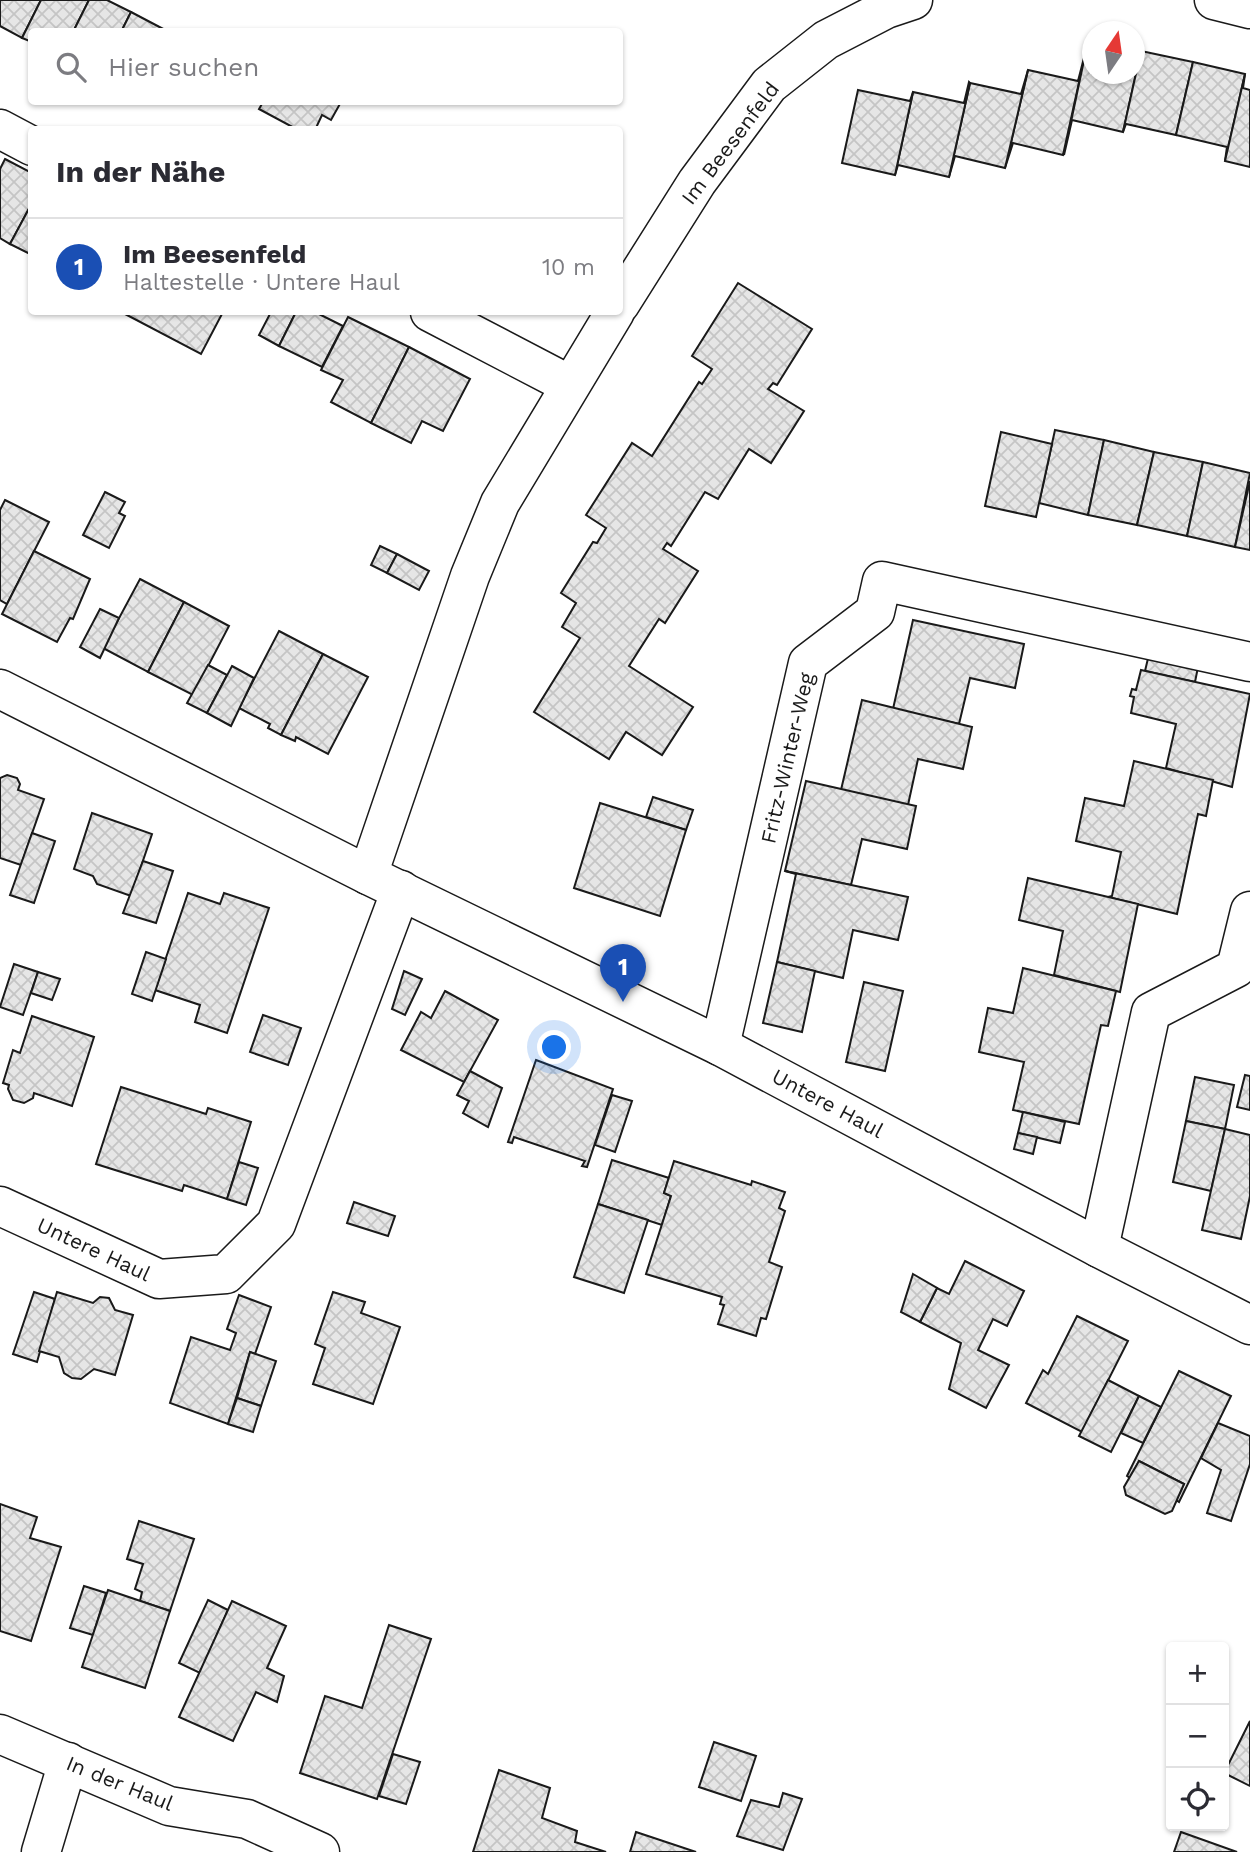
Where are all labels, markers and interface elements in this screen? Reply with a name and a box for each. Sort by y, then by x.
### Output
north arrow [1082,21,1145,84]
search box [28,28,623,105]
icon: search [52,48,90,86]
text: Hier suchen [108,52,259,82]
street label: Im Beesenfeld [676,77,784,209]
text: In der Nähe [56,154,225,189]
text: Im Beesenfeld [123,239,306,269]
text: 1 [74,254,84,281]
text: 10 m [542,254,595,281]
text: Haltestelle · Untere Haul [123,269,400,296]
street label: Fritz-Winter-Weg [755,669,819,846]
pin: 1 [600,944,646,1002]
your location [537,1030,571,1064]
street label: Untere Haul [768,1063,888,1143]
street label: Untere Haul [33,1212,155,1286]
map controls [1166,1642,1229,1831]
button: + [1166,1642,1229,1705]
button: − [1166,1705,1229,1768]
street label: In der Haul [63,1750,178,1816]
button: locate [1166,1768,1229,1831]

